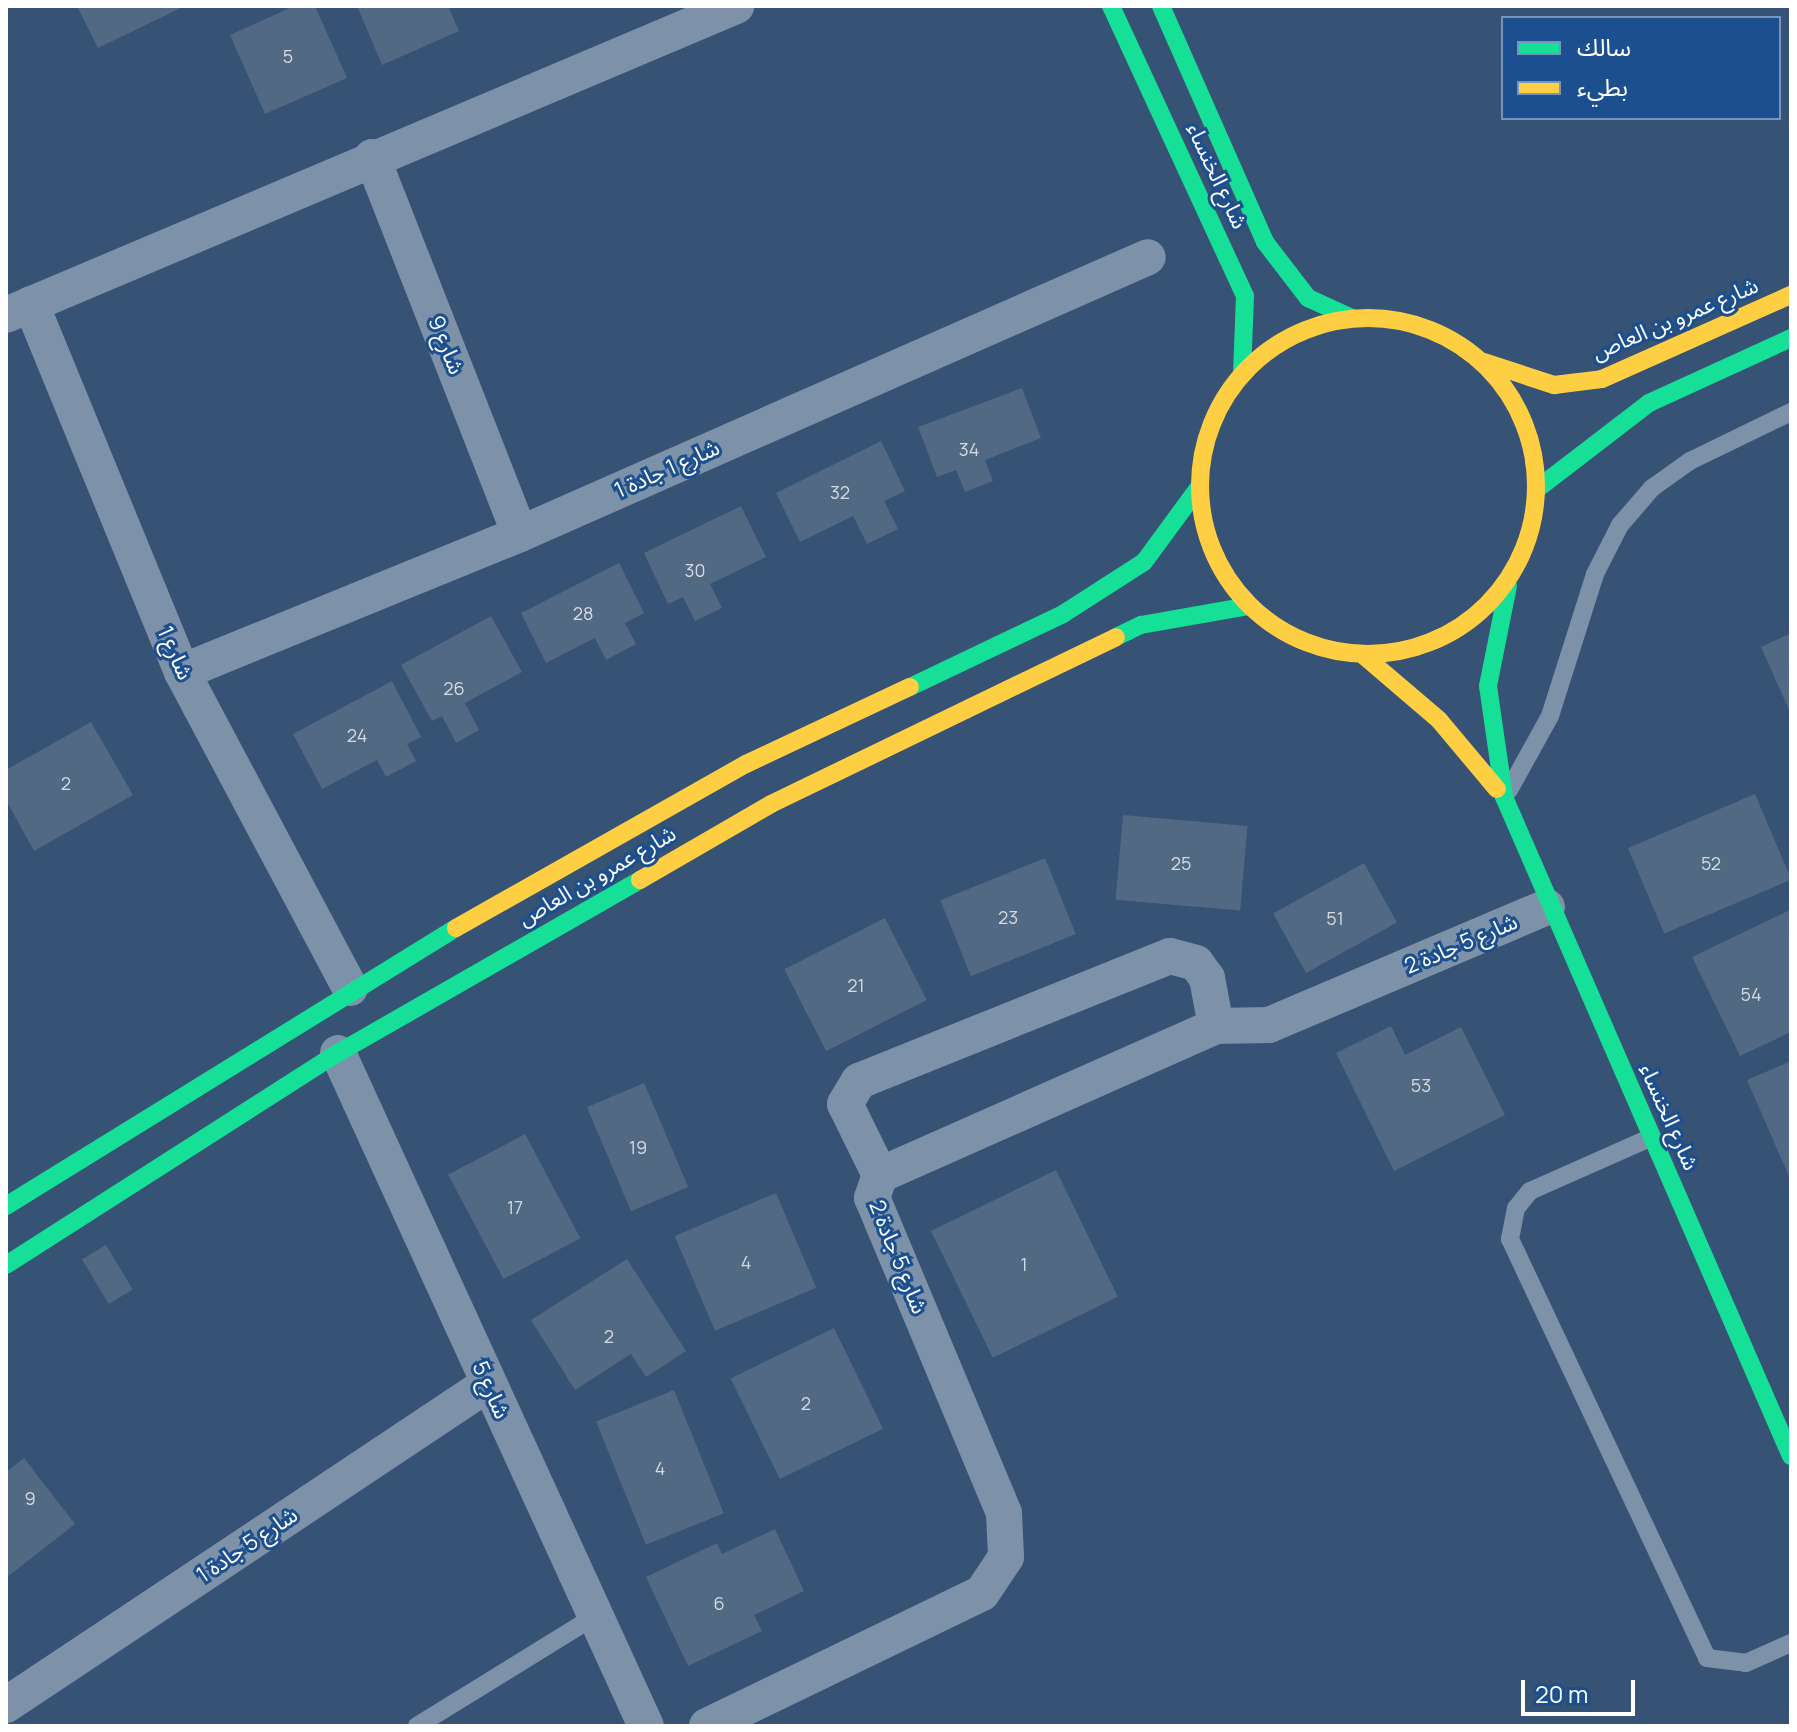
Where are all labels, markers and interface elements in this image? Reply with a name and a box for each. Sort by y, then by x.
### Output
legend [1501,16,1781,120]
text: سالك [1577,30,1631,63]
house number: 5 [283,45,293,67]
text: بطيء [1577,70,1628,103]
street label: شارع الخنساء [1181,119,1253,233]
street label: شارع عمرو بن العاص [1588,272,1762,366]
street label: شارع 9 [422,312,470,378]
street label: شارع 1 جادة 1 [610,434,724,504]
house number: 34 [959,438,979,460]
house number: 32 [830,481,850,503]
house number: 30 [685,559,705,581]
house number: 28 [573,602,593,624]
street label: شارع 1 [152,622,198,684]
house number: 26 [443,677,465,699]
house number: 24 [347,724,367,746]
house number: 2 [61,772,71,794]
street label: شارع عمرو بن العاص [513,820,681,932]
house number: 25 [1171,852,1191,874]
house number: 52 [1701,852,1721,874]
house number: 23 [998,906,1018,928]
house number: 51 [1326,907,1344,929]
street label: شارع 5 جادة 2 [1401,908,1521,980]
house number: 21 [847,974,865,996]
house number: 54 [1740,983,1762,1005]
street label: شارع الخنساء [1634,1060,1704,1174]
house number: 53 [1411,1074,1431,1096]
house number: 19 [629,1136,647,1158]
house number: 17 [507,1196,523,1218]
street label: شارع 5 جادة 2 [863,1196,933,1318]
house number: 4 [741,1251,751,1273]
house number: 1 [1020,1253,1028,1275]
house number: 2 [604,1325,614,1347]
street label: شارع 5 [467,1357,515,1423]
house number: 2 [801,1392,811,1414]
house number: 4 [655,1457,665,1479]
house number: 9 [24,1487,36,1509]
street label: شارع 5 جادة 1 [191,1502,303,1588]
house number: 6 [713,1592,725,1614]
scale bar [1525,1664,1639,1714]
text: 20 m [1535,1677,1588,1710]

